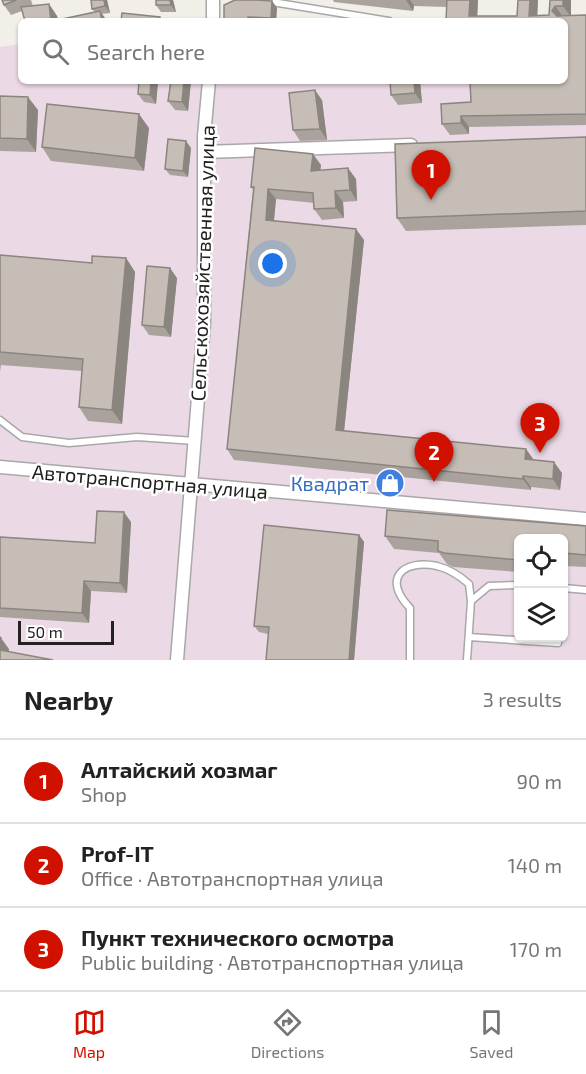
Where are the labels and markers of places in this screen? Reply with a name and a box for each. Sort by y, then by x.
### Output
pin: 1 [412,150,450,200]
pin: 3 [520,404,560,453]
pin: 2 [414,432,454,482]
shop icon: Квадрат [374,467,406,499]
place label: Квадрат [291,471,369,495]

